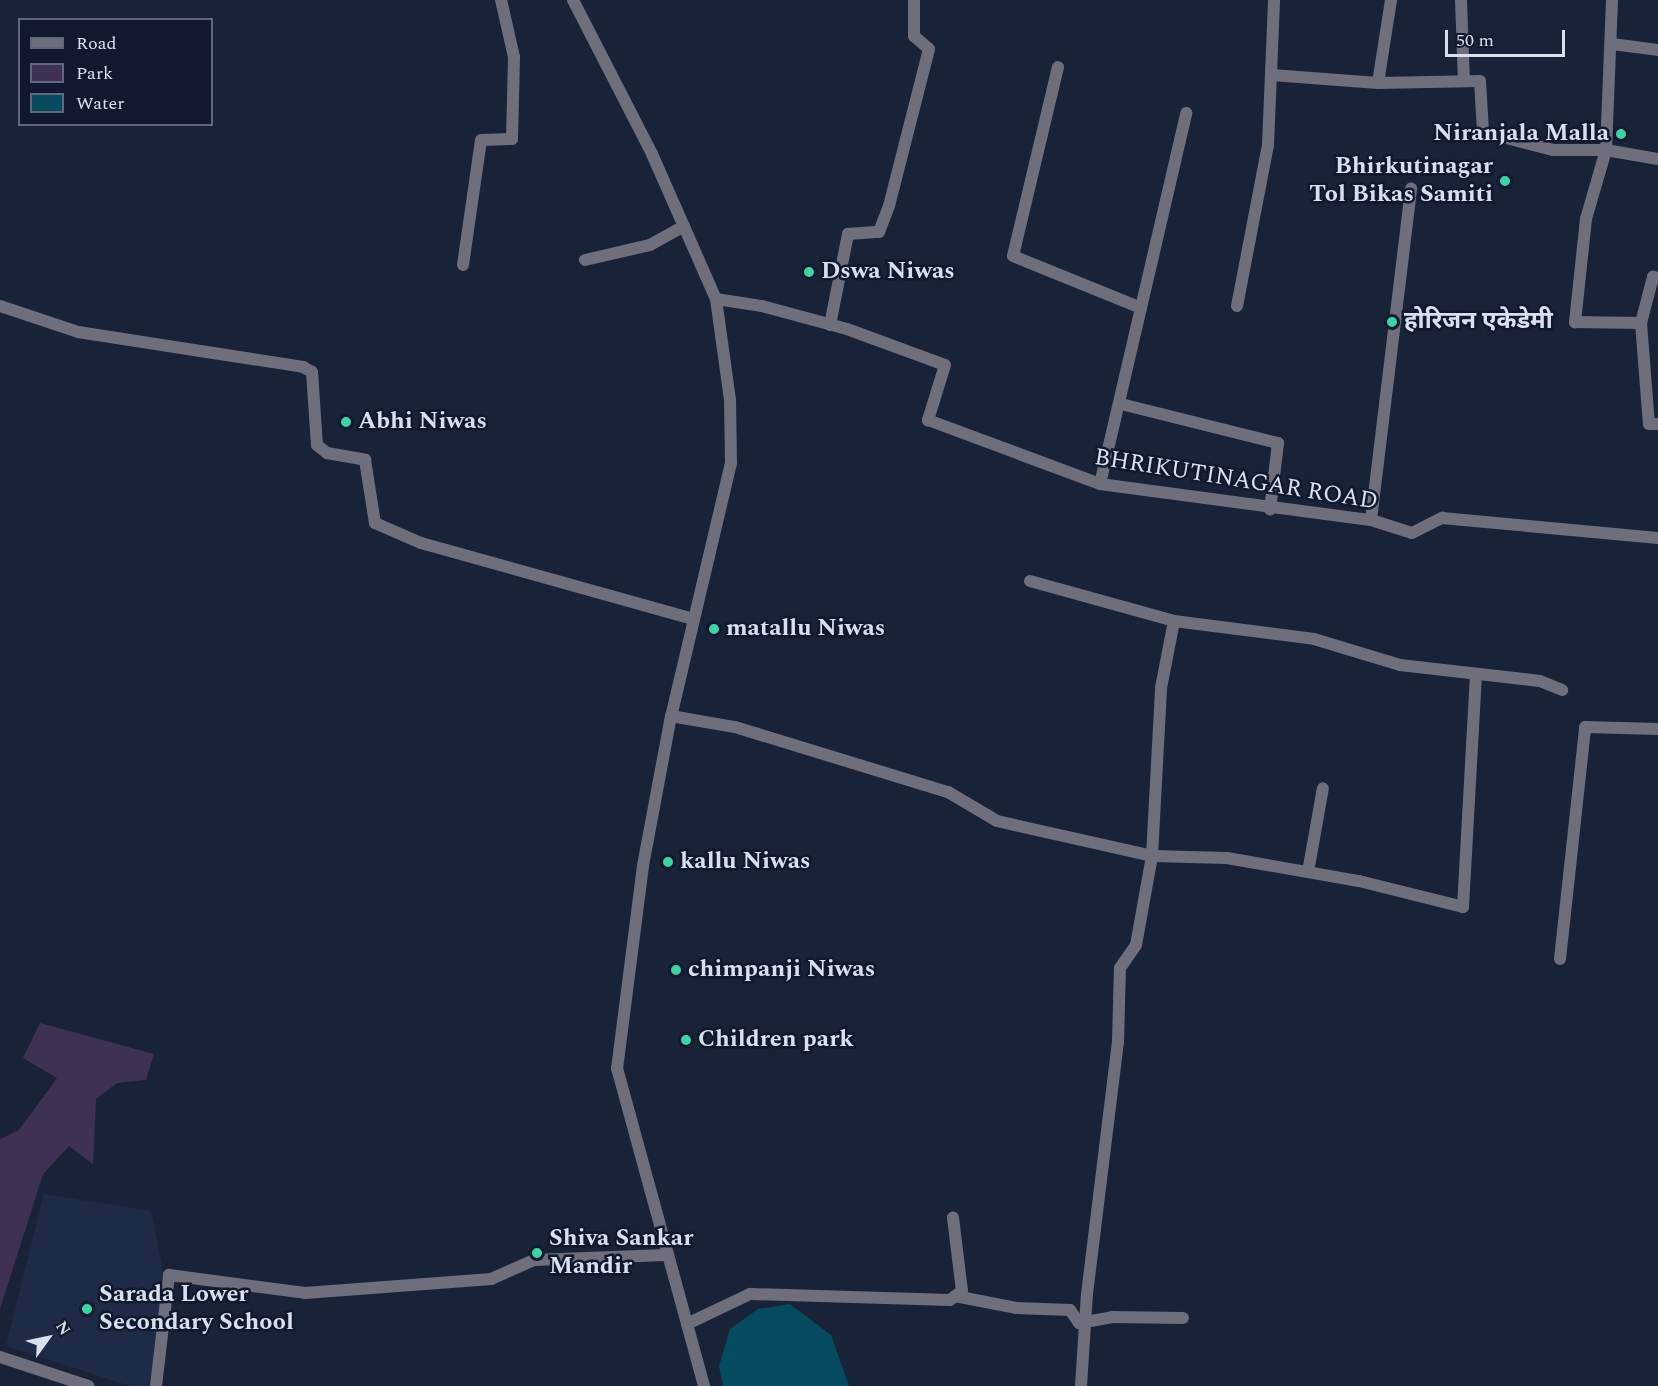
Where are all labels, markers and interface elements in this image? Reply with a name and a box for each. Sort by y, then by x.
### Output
legend [18,18,213,126]
scale bar [1448,18,1568,56]
text: 50 m [1456,27,1494,54]
text: Road [76,30,117,57]
text: Park [76,60,113,87]
text: Water [76,90,124,117]
place label: Niranjala Malla [1433,120,1609,148]
marker: Niranjala Malla [1614,127,1628,141]
place label: Bhirkutinagar Tol Bikas Samiti [1309,153,1493,209]
marker: Bhirkutinagar Tol Bikas Samiti [1498,174,1512,188]
place label: Dswa Niwas [821,258,955,286]
marker: Dswa Niwas [802,265,816,279]
place label: होरिजन एकेडेमी [1404,308,1553,336]
marker: होरिजन एकेडेमी [1385,315,1399,329]
place label: Abhi Niwas [358,408,487,436]
marker: Abhi Niwas [339,415,353,429]
street label: BHRIKUTINAGAR ROAD [1092,443,1380,517]
place label: matallu Niwas [726,615,885,643]
marker: matallu Niwas [707,622,721,636]
place label: kallu Niwas [680,848,810,876]
marker: kallu Niwas [661,855,675,869]
place label: chimpanji Niwas [688,956,875,984]
marker: chimpanji Niwas [669,963,683,977]
place label: Children park [698,1026,854,1054]
marker: Children park [679,1033,693,1047]
place label: Shiva Sankar Mandir [549,1225,693,1281]
marker: Shiva Sankar Mandir [530,1246,544,1260]
place label: Sarada Lower Secondary School [99,1281,294,1337]
marker: Sarada Lower Secondary School [80,1302,94,1316]
north arrow [18,1308,78,1368]
text: N [49,1316,77,1340]

